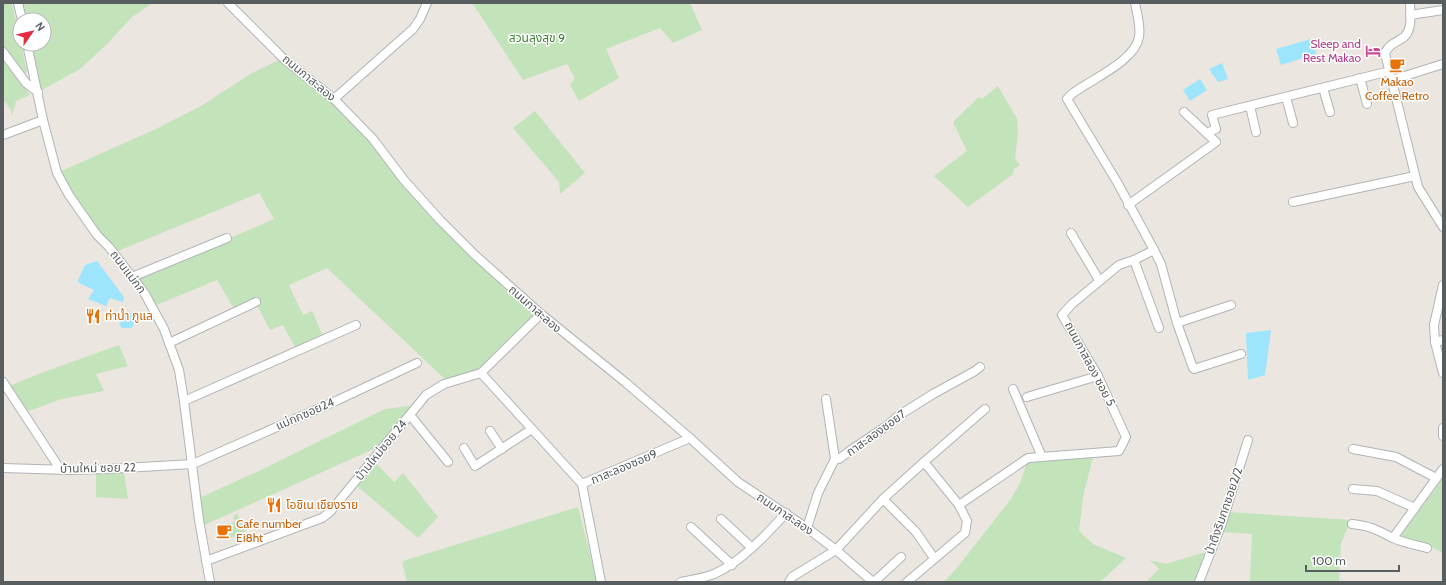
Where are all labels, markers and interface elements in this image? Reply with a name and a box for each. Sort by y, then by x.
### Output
north arrow [12,12,52,52]
text: N [32,19,48,34]
park label: สวนลุงสุข 9 [509,30,565,45]
place label: Sleep and Rest Makao [1303,36,1361,65]
hotel icon: Sleep and Rest Makao [1364,42,1382,60]
street label: ถนนกาสะลอง [280,51,339,104]
cafe icon: Makao Coffee Retro [1388,56,1406,74]
place label: Makao Coffee Retro [1365,74,1429,103]
street label: ถนนแม่กก [107,247,150,296]
street label: ถนนกาสะลอง [506,282,565,336]
restaurant icon: ท่าน้ำ ภูแล [84,307,102,325]
place label: ท่าน้ำ ภูแล [105,307,153,323]
street label: ถนนกาสลอง ซอย 5 [1062,319,1119,409]
street label: แม่กกซอย24 [273,394,336,433]
street label: กาสะลองซอย7 [843,406,908,459]
street label: บ้านใหม่ซอย 24 [352,416,410,483]
street label: กาสะลองซอย9 [588,446,659,487]
street label: บ้านใหม่ ซอย 22 [60,459,136,476]
street label: ป่าตึงริมกกซอย2/2 [1202,465,1245,556]
street label: ถนนกาสะลอง [754,489,816,538]
restaurant icon: โอชิเน เชียงราย [265,496,283,514]
place label: โอชิเน เชียงราย [286,497,358,512]
place label: Cafe number Ei8ht [236,516,302,545]
cafe icon: Cafe number Ei8ht [215,522,233,540]
scale bar [1306,547,1399,573]
text: 100 m [1312,553,1346,568]

